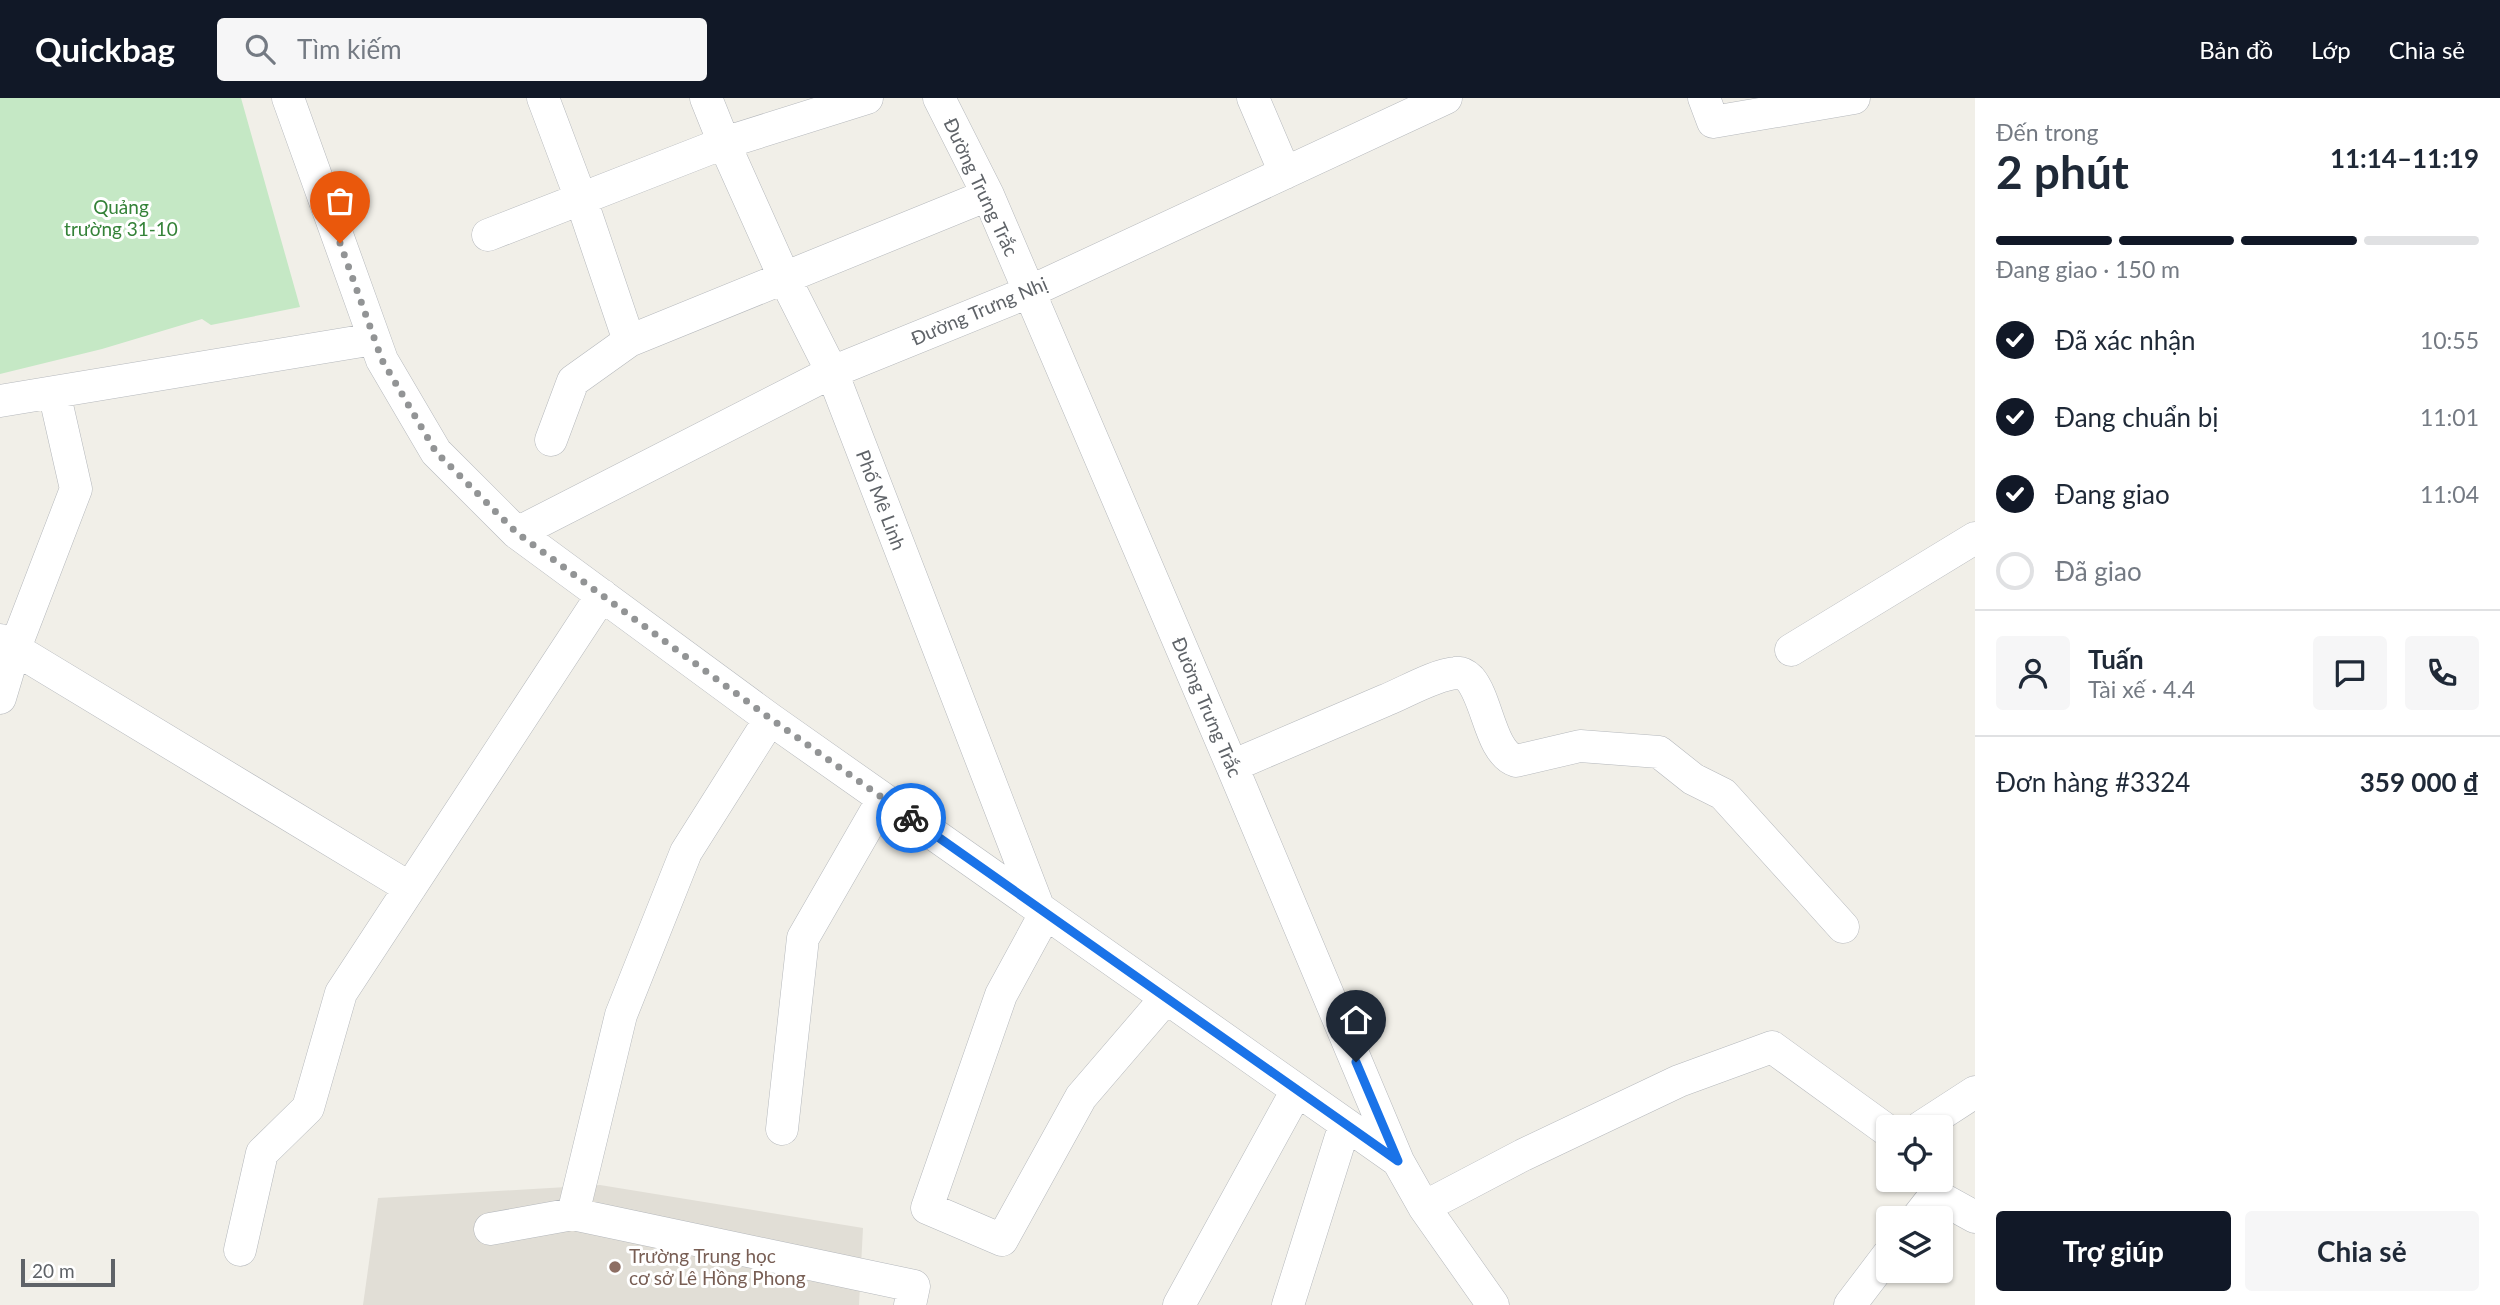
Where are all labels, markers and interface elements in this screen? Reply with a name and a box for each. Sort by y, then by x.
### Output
search box [217,18,707,81]
text: Quickbag [35,29,175,69]
icon: search [241,30,279,68]
text: Tìm kiếm [297,33,402,65]
text: Bản đồ [2199,35,2273,64]
text: Lớp [2311,35,2351,64]
text: Chia sẻ [2389,35,2465,64]
street label: Đường Trưng Trắc [939,114,1024,260]
text: Đến trong [1996,118,2098,146]
text: 11:14–11:19 [2330,142,2479,174]
text: 2 phút [1996,144,2129,199]
pin [310,171,370,243]
icon: bag [321,182,359,220]
park label: Quảng trường 31-10 [64,195,178,240]
text: Đang giao · 150 m [1996,255,2180,283]
street label: Đường Trưng Nhị [907,271,1050,350]
icon: check [1996,321,2034,359]
text: Đã xác nhận [2055,324,2196,356]
text: 10:55 [2420,326,2479,354]
icon: check [1996,398,2034,436]
text: Đang chuẩn bị [2055,401,2219,433]
text: 11:01 [2420,403,2479,431]
street label: Phố Mê Linh [852,447,911,553]
icon: check [1996,475,2034,513]
text: Đang giao [2055,478,2170,510]
text: 11:04 [2420,480,2479,508]
text: Đã giao [2055,555,2142,587]
street label: Đường Trưng Trắc [1168,633,1247,780]
button: person [1996,636,2070,710]
button: chat [2313,636,2387,710]
button: phone [2405,636,2479,710]
text: Tuấn [2088,643,2144,675]
text: Tài xế · 4.4 [2088,675,2195,703]
text: Đơn hàng #3324 [1996,766,2190,798]
text: 359 000 ₫ [2360,766,2479,798]
courier [876,783,946,853]
icon: bike [892,799,930,837]
pin [1326,990,1386,1062]
icon: home [1337,1001,1375,1039]
map controls [1876,1115,1953,1283]
button: locate [1876,1115,1953,1192]
button: layers [1876,1206,1953,1283]
button: Trợ giúp [1996,1211,2231,1291]
button: Chia sẻ [2245,1211,2479,1291]
place label: Trường Trung học cơ sở Lê Hồng Phong [629,1244,806,1289]
scale bar [21,1256,116,1288]
text: 20 m [32,1259,75,1282]
marker: Trường Trung học cơ sở Lê Hồng Phong [607,1259,623,1275]

